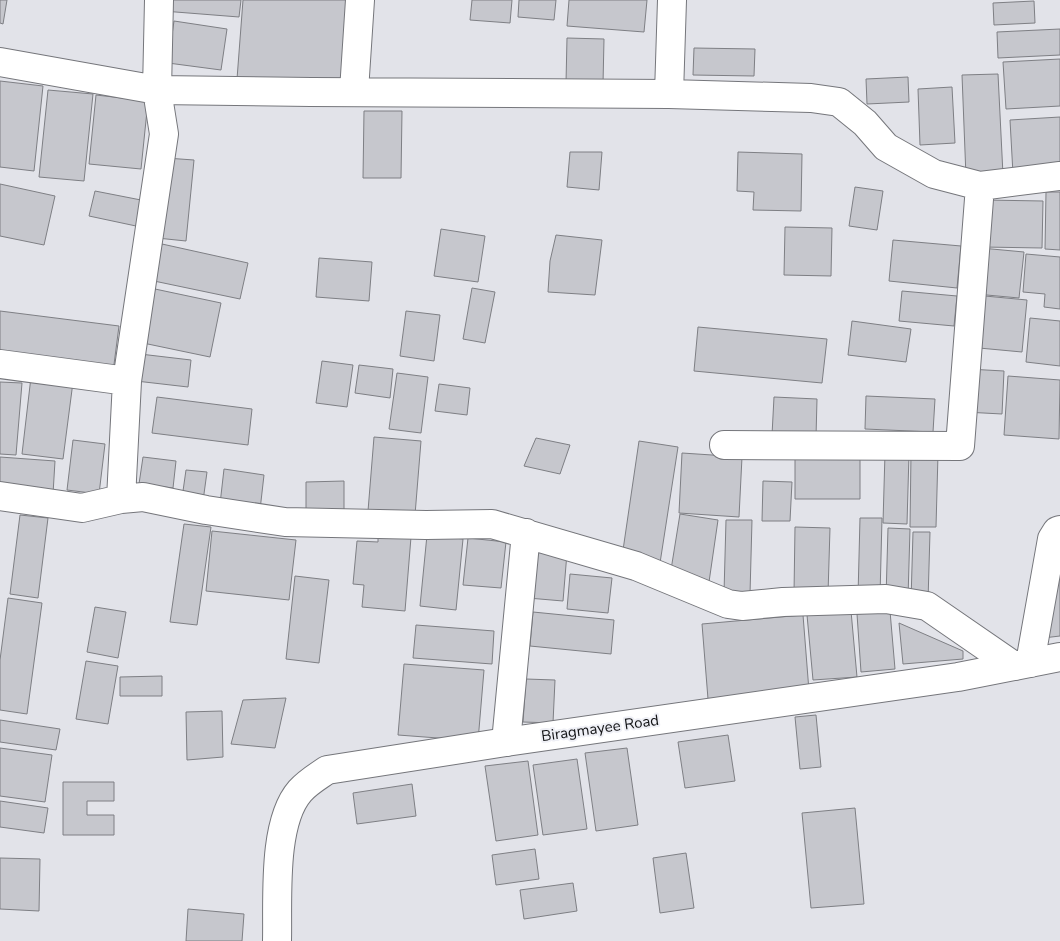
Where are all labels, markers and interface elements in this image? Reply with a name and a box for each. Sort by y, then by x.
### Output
street label: Biragmayee Road [540,710,660,746]

